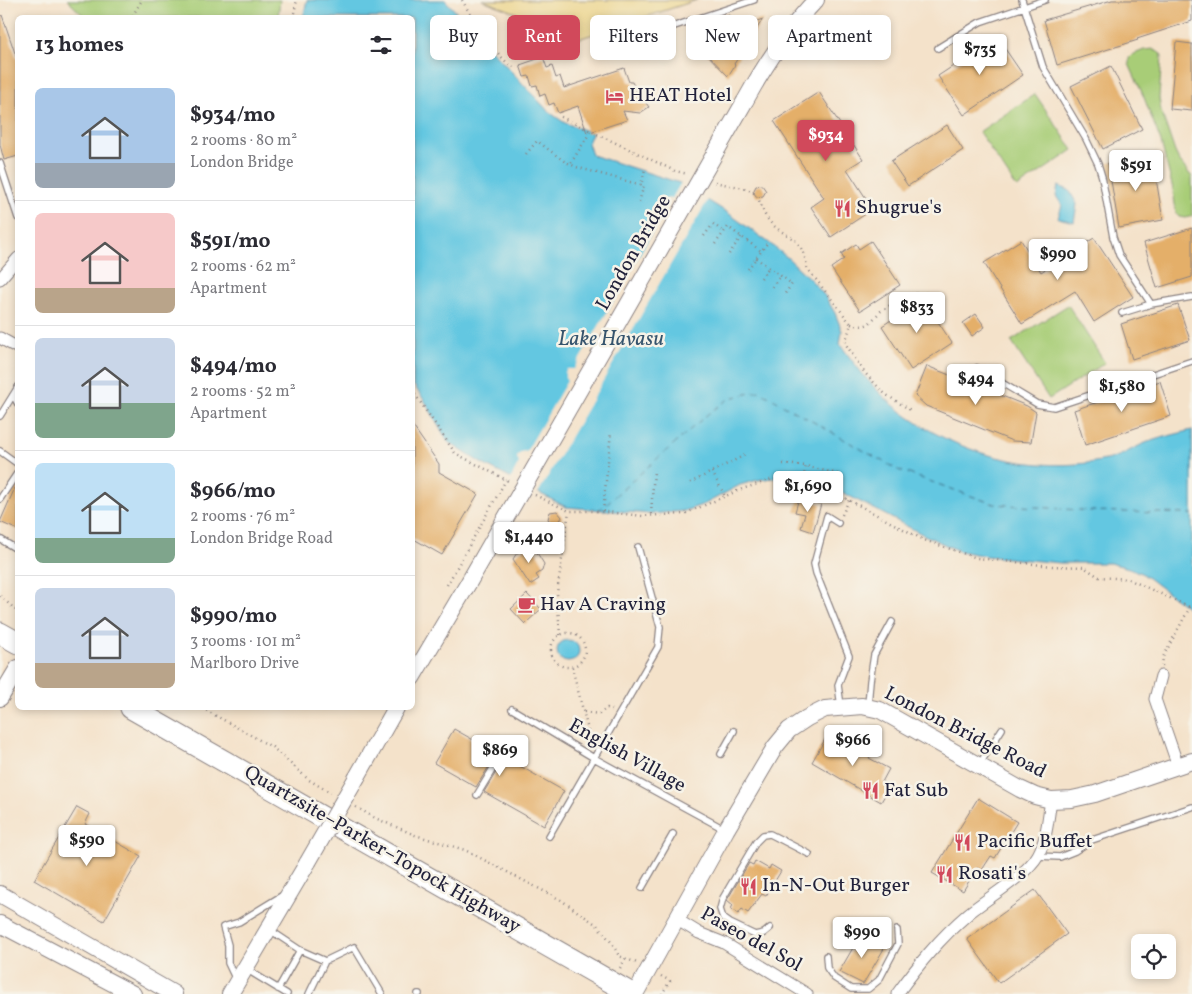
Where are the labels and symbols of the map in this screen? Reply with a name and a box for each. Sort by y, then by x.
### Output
pin: $735 [950,34,1010,76]
place label: HEAT Hotel [629,82,732,110]
hotel icon: HEAT Hotel [605,86,625,106]
pin: $934 [796,120,856,162]
pin: $591 [1106,150,1166,192]
street label: London Bridge [590,190,678,316]
place label: Shugrue's [856,194,942,222]
restaurant icon: Shugrue's [832,198,852,218]
pin: $990 [1028,238,1088,281]
pin: $833 [887,292,947,334]
water label: Lake Havasu [558,325,664,354]
pin: $494 [946,364,1006,406]
pin: $1,580 [1081,370,1163,413]
pin: $1,690 [767,470,849,513]
pin: $1,440 [488,522,570,564]
place label: Hav A Craving [540,591,666,619]
cafe icon: Hav A Craving [516,595,536,615]
street label: London Bridge Road [879,680,1051,786]
street label: English Village [563,712,691,800]
pin: $966 [823,724,883,767]
pin: $869 [470,734,530,777]
street label: Quartzsite–Parker–Topock Highway [238,759,526,941]
place label: Fat Sub [884,777,948,805]
restaurant icon: Fat Sub [860,781,880,801]
pin: $590 [57,824,117,867]
place label: Pacific Buffet [977,828,1093,856]
restaurant icon: Pacific Buffet [953,832,973,852]
place label: Rosati's [958,860,1026,888]
restaurant icon: Rosati's [934,864,954,884]
place label: In-N-Out Burger [762,872,910,900]
restaurant icon: In-N-Out Burger [738,876,758,896]
street label: Paseo del Sol [695,900,807,980]
pin: $990 [832,916,892,959]

